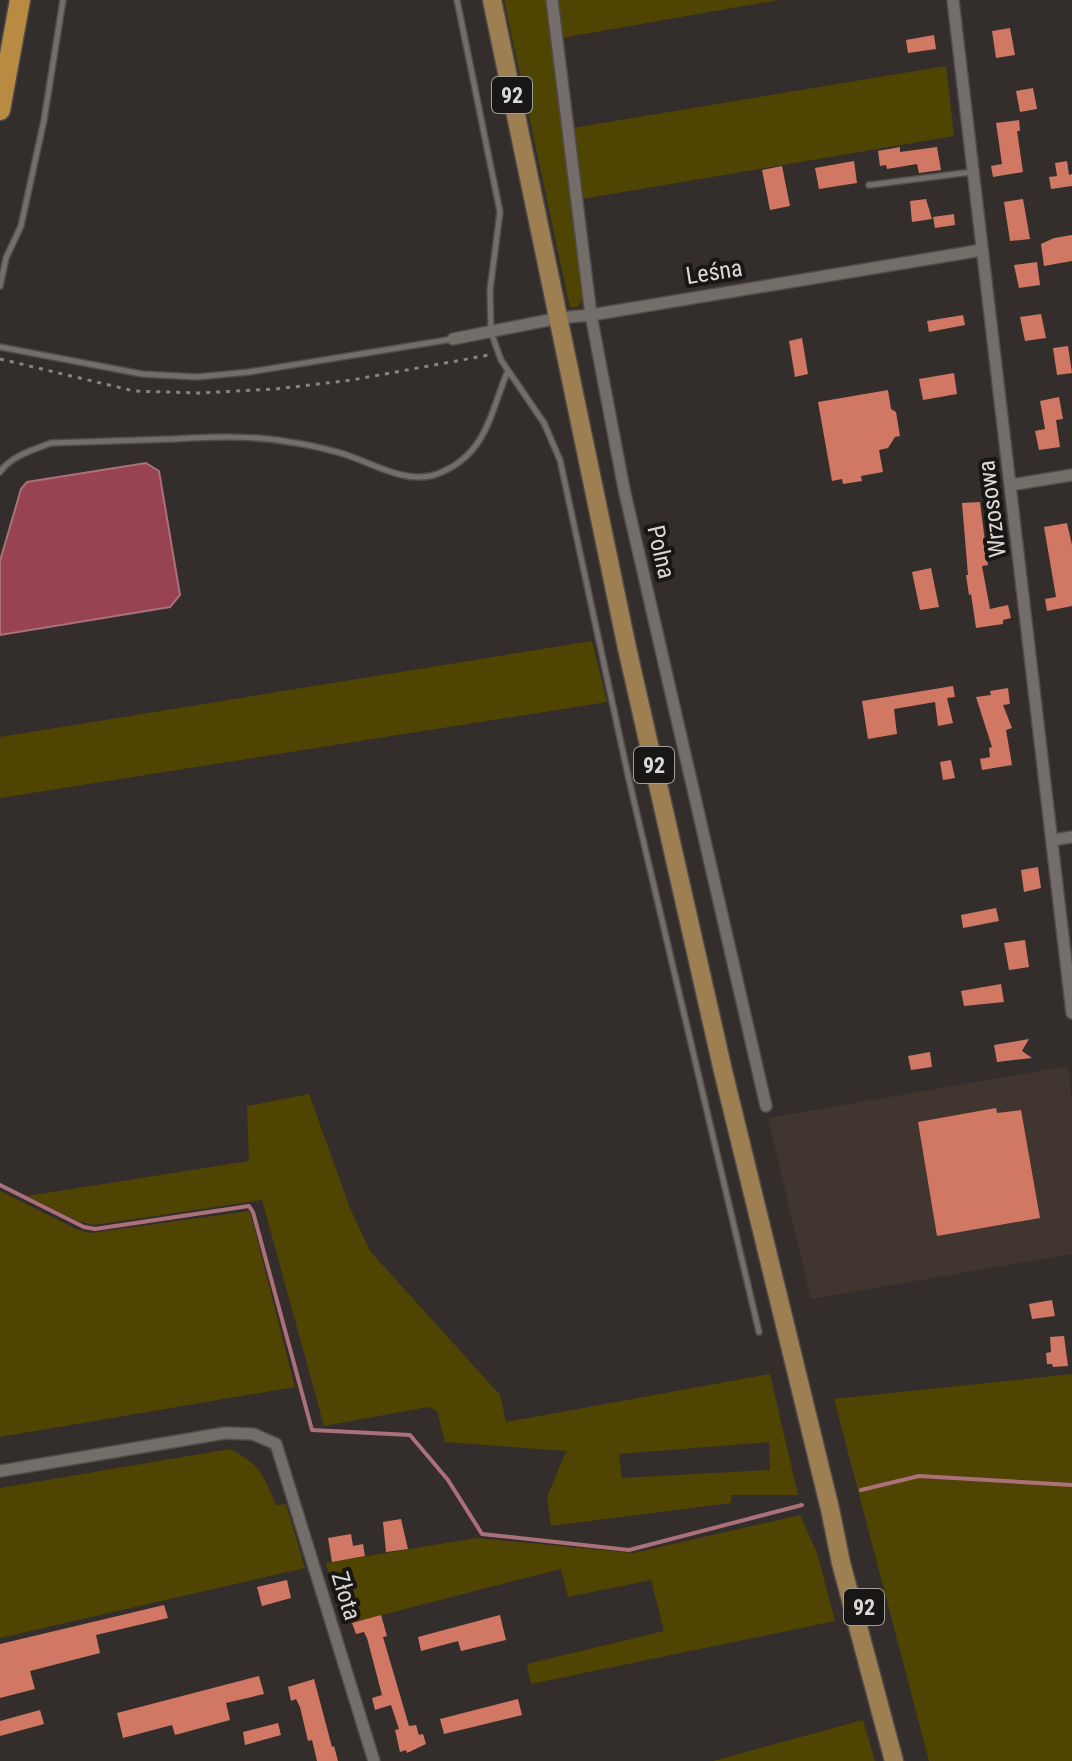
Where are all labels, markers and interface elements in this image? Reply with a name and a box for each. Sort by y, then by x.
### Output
road number: 92 [492,77,532,113]
street label: Leśna [684,254,744,290]
street label: Wrzosowa [972,459,1012,559]
street label: Polna [641,523,681,581]
road number: 92 [634,747,674,783]
street label: Złota [325,1568,367,1624]
road number: 92 [844,1589,884,1625]

